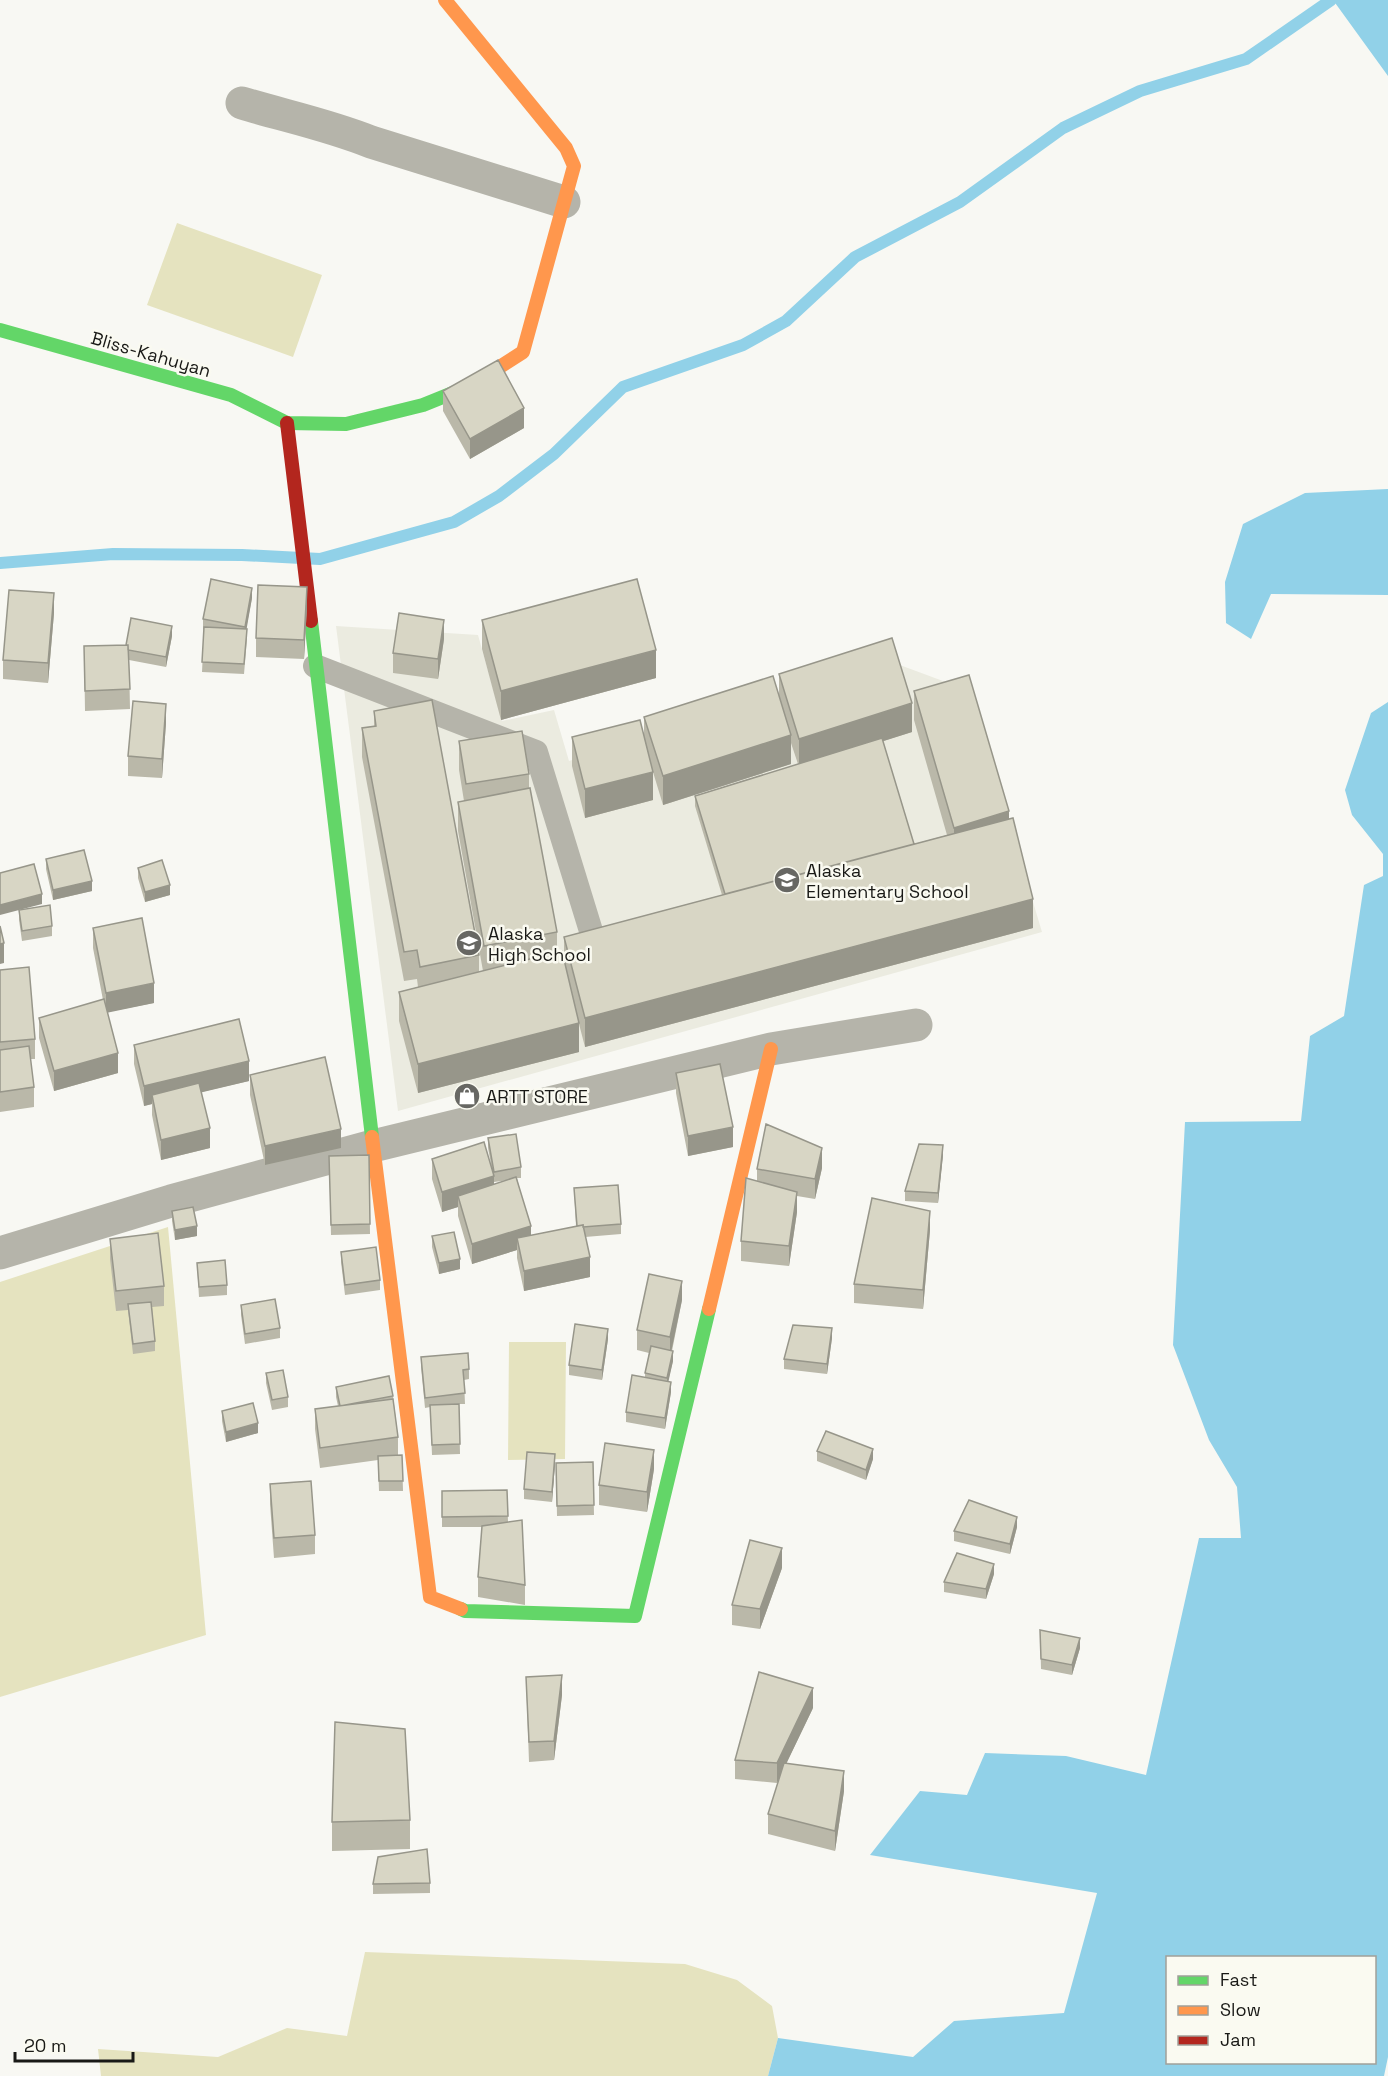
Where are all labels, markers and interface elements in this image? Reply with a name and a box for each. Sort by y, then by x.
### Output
street label: Bliss-Kahuyan [88,326,214,382]
place label: Alaska Elementary School [806,859,969,903]
school or university icon: Alaska Elementary School [772,865,802,895]
place label: Alaska High School [488,922,591,966]
school or university icon: Alaska High School [454,928,484,958]
shop icon: ARTT STORE [452,1081,482,1111]
place label: ARTT STORE [486,1085,588,1108]
legend [1166,1956,1376,2064]
text: Fast [1220,1968,1257,1991]
text: Slow [1220,1998,1261,2021]
scale bar [15,2025,134,2063]
text: Jam [1220,2028,1256,2051]
text: 20 m [24,2034,67,2057]

